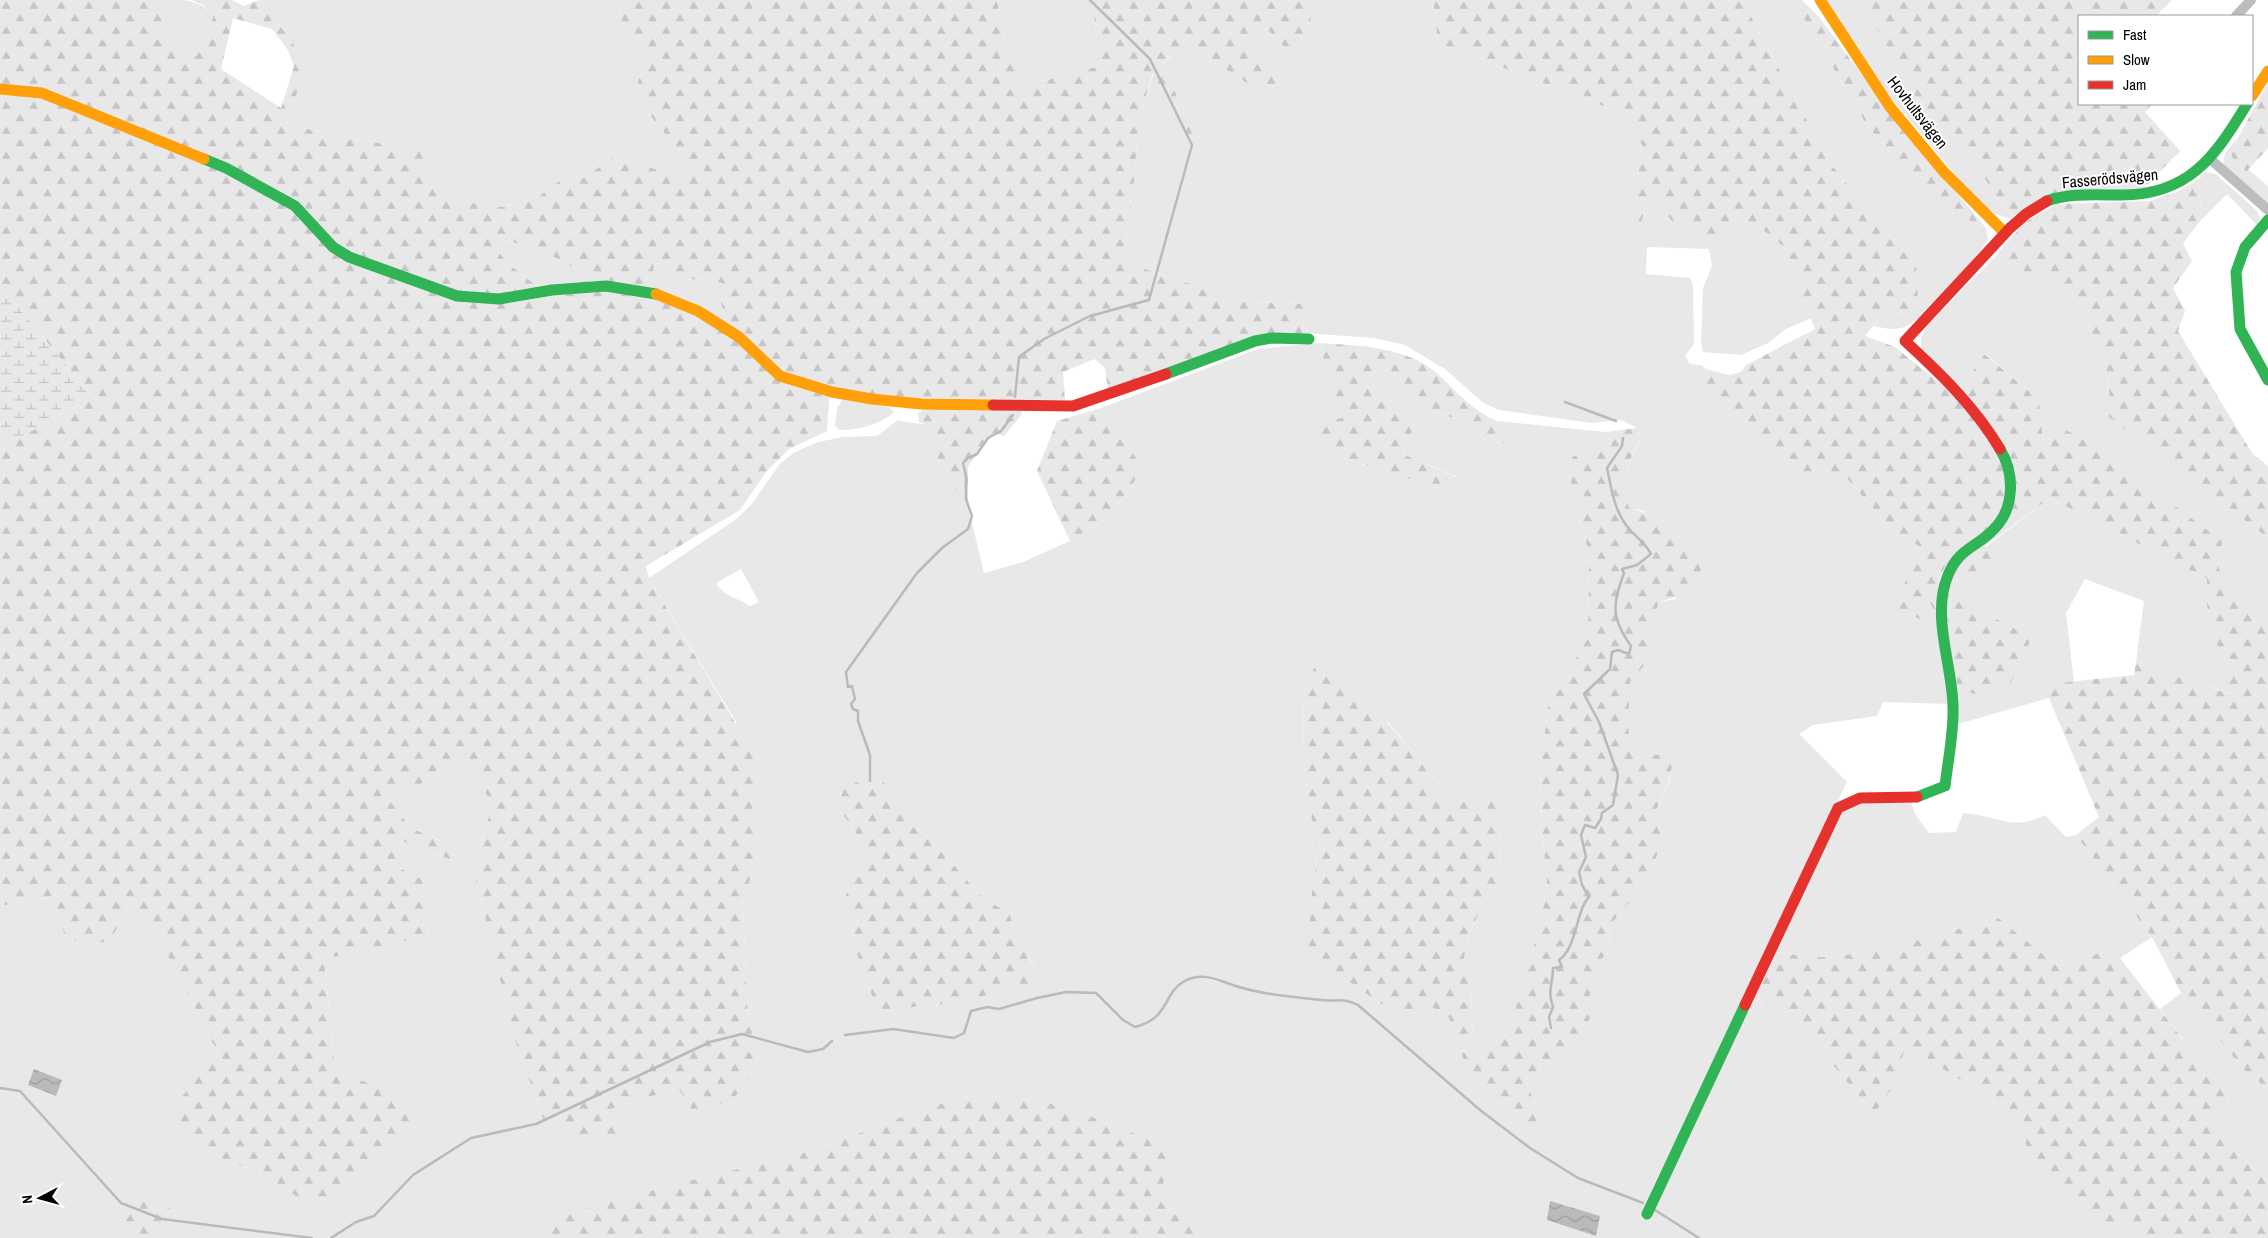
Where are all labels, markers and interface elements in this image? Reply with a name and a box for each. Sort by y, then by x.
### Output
legend [2078,15,2253,105]
text: Fast [2123,24,2147,45]
text: Slow [2123,49,2150,70]
street label: Hovhultsvägen [1883,71,1953,153]
text: Jam [2123,74,2146,95]
street label: Fasserödsvägen [2061,163,2159,193]
north arrow [15,1173,65,1223]
text: N [18,1194,36,1204]

